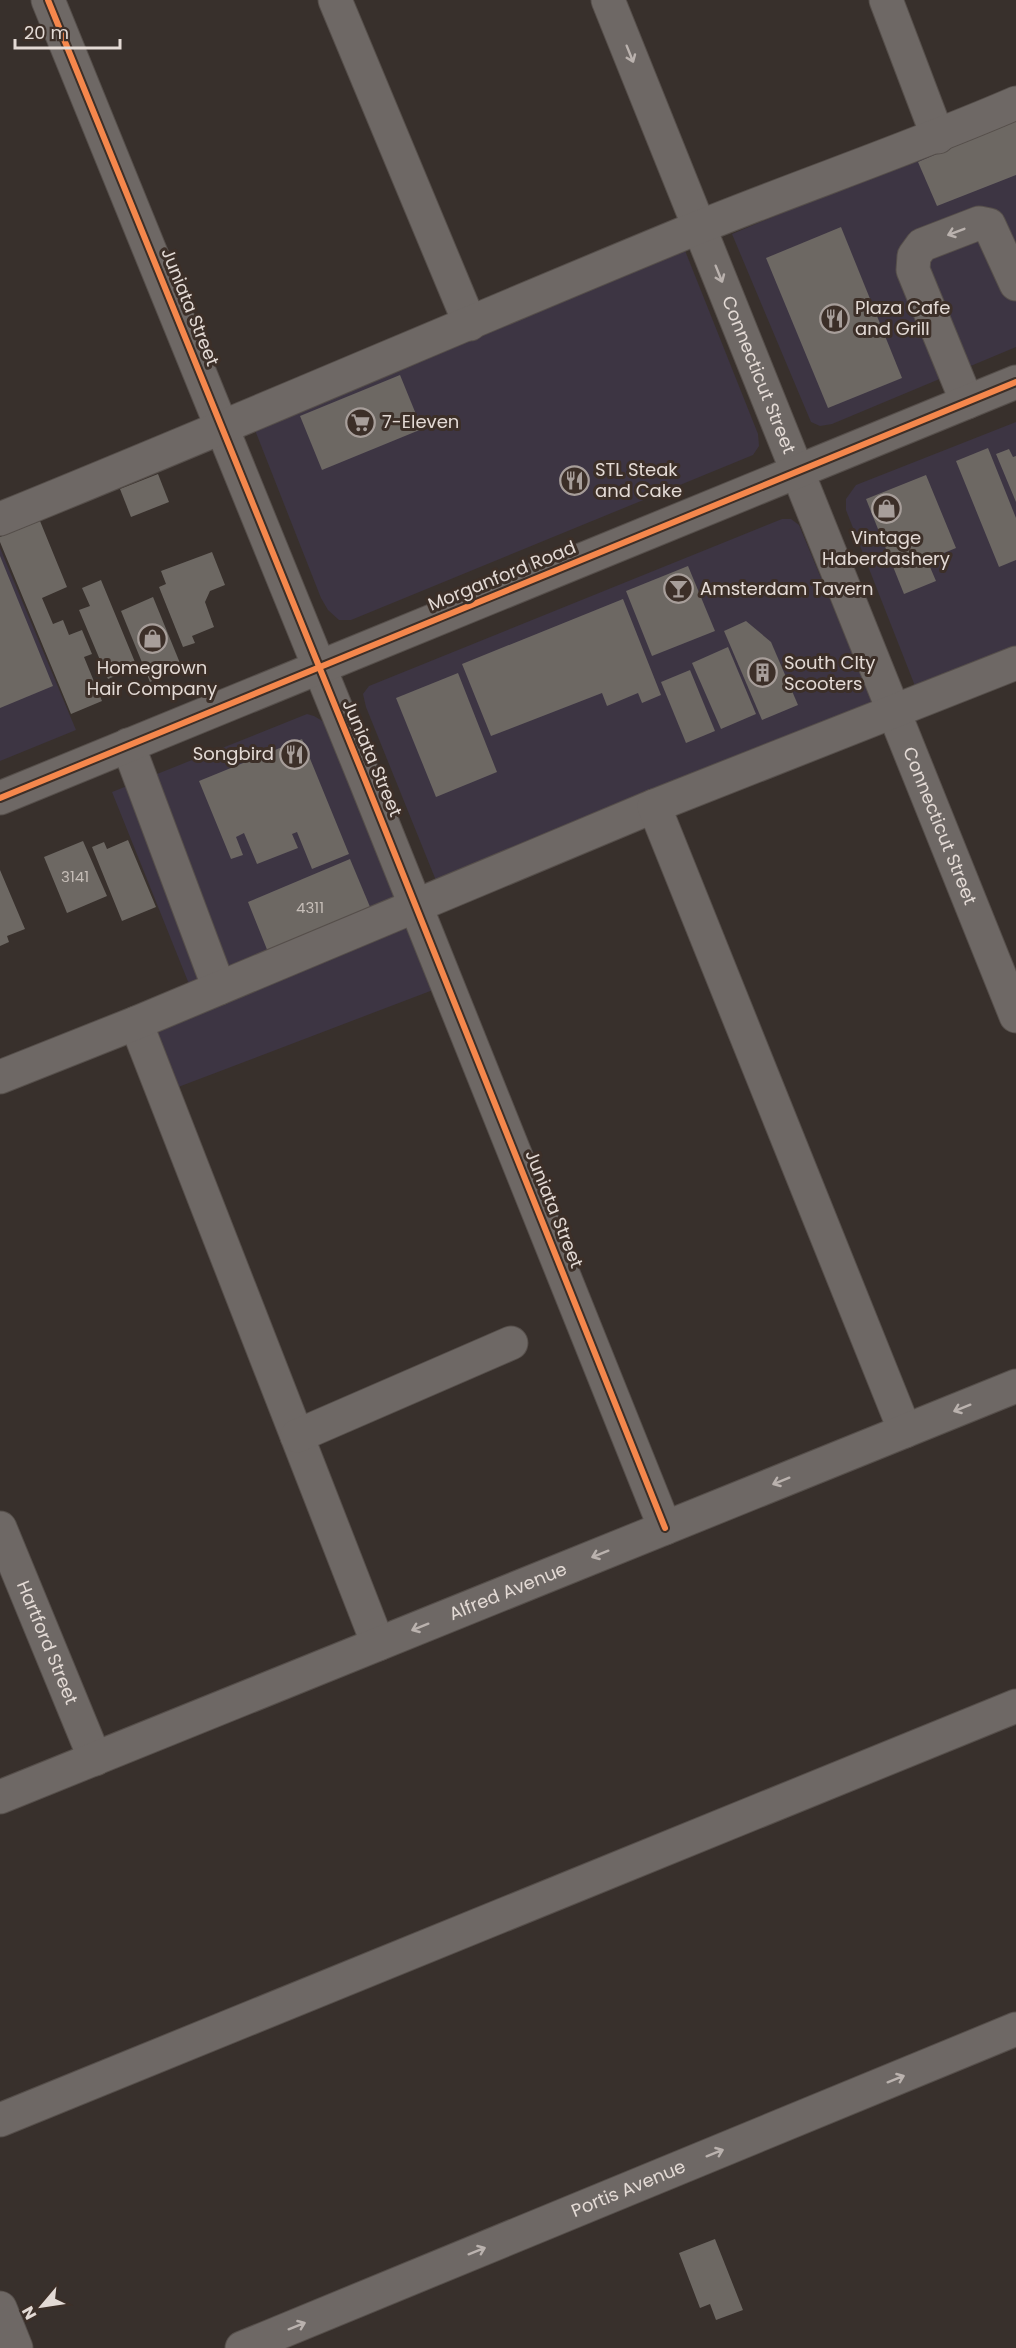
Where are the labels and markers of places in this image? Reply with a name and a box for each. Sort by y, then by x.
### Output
place label: Plaza Cafe and Grill [855,295,950,341]
restaurant icon: Plaza Cafe and Grill [818,302,850,334]
supermarket icon: 7-Eleven [345,406,377,438]
place label: 7-Eleven [382,409,459,434]
place label: STL Steak and Cake [595,457,682,503]
restaurant icon: STL Steak and Cake [558,464,590,496]
shop icon: Vintage Haberdashery [870,493,902,525]
place label: Vintage Haberdashery [822,525,950,571]
bar icon: Amsterdam Tavern [663,573,695,605]
place label: Amsterdam Tavern [700,576,874,601]
shop icon: Homegrown Hair Company [136,623,168,655]
place label: South CIty Scooters [784,650,876,696]
place label: Homegrown Hair Company [87,655,217,701]
building icon: South CIty Scooters [747,657,779,689]
restaurant icon: Songbird [279,738,311,770]
place label: Songbird [193,741,274,766]

